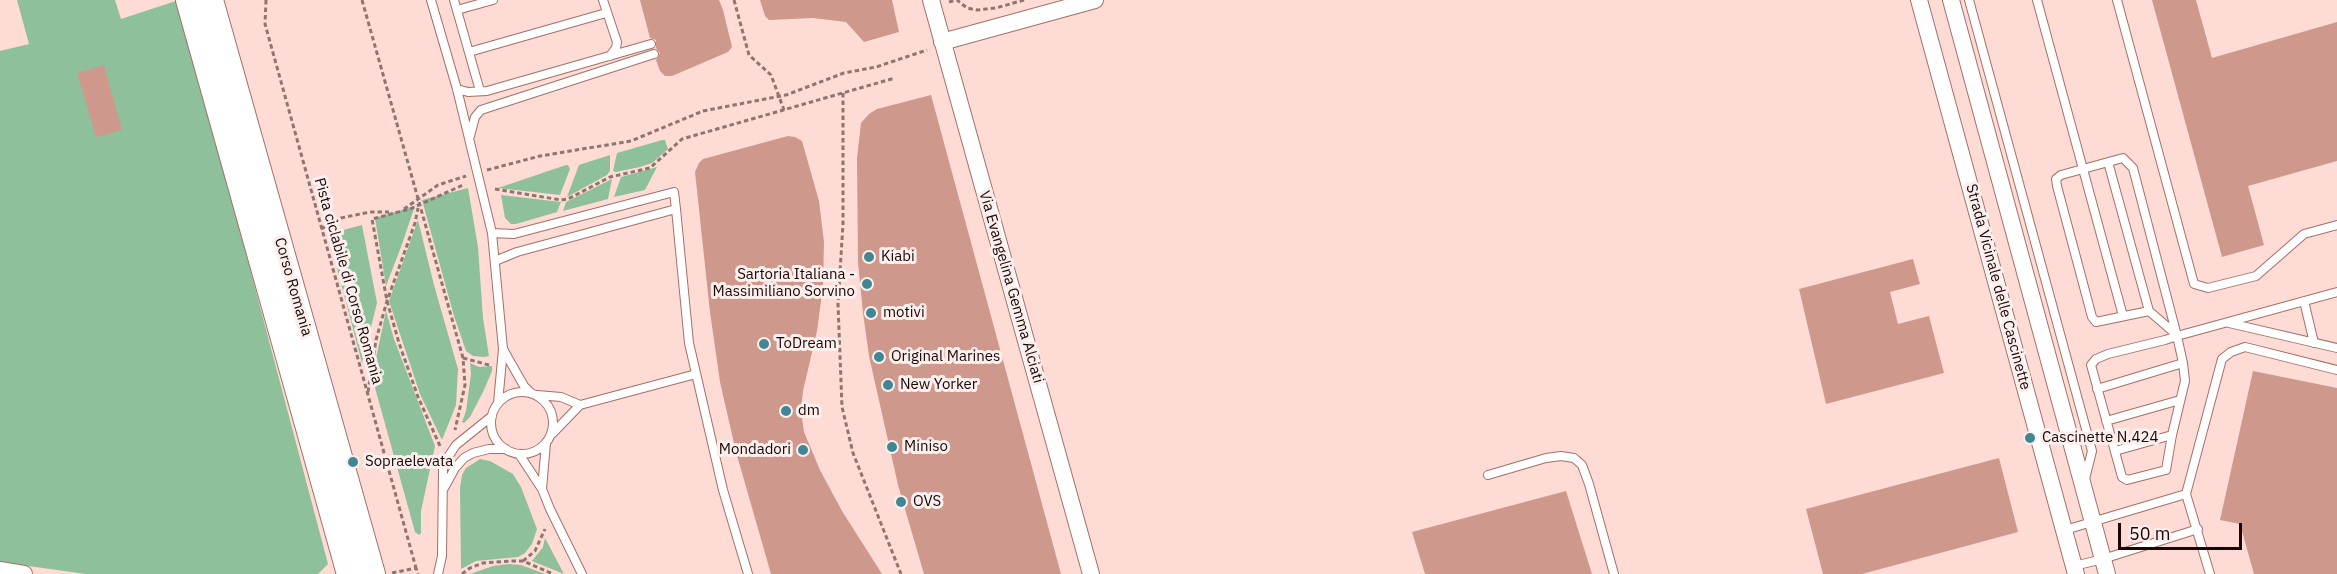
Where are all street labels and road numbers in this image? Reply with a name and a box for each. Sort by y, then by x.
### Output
street label: Pista ciclabile di Corso Romania [310,176,386,386]
street label: Strada Vicinale delle Cascinette [1962,182,2034,392]
street label: Via Evangelina Gemma Alciati [975,189,1047,385]
street label: Corso Romania [270,236,316,338]

